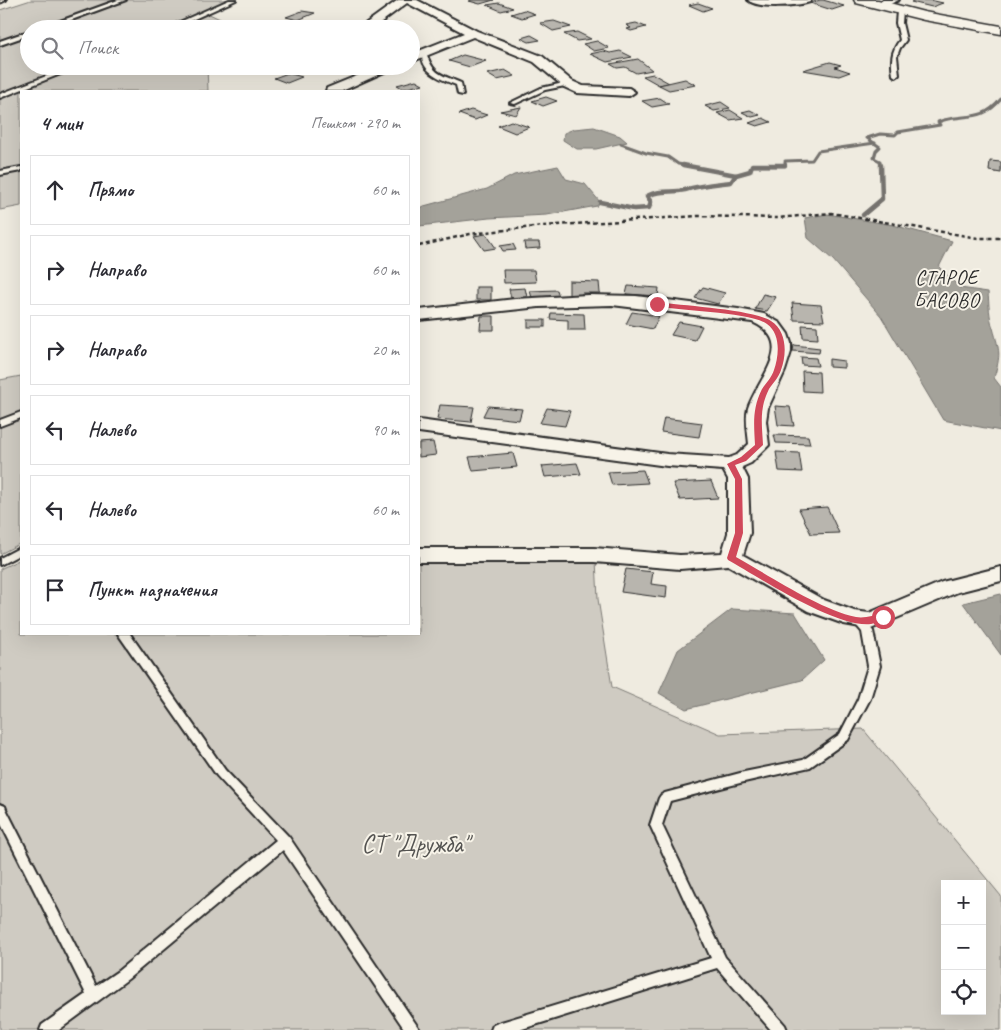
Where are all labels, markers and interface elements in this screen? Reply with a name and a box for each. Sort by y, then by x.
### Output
search box [20,20,420,75]
icon: search [38,34,66,62]
text: Поиск [78,36,118,60]
text: 4 мин [40,110,83,136]
text: Пешком · 290 m [311,113,400,133]
icon: ahead [41,176,69,204]
text: Прямо [88,178,133,202]
text: 60 m [372,180,399,200]
icon: right [41,256,69,284]
text: Направо [88,258,146,282]
text: 60 m [372,260,399,280]
district label: СТАРОЕ БАСОВО [914,265,981,313]
route end [646,293,669,316]
icon: right [41,336,69,364]
text: Направо [88,338,146,362]
text: 20 m [372,340,399,360]
icon: left [41,416,69,444]
text: Налево [88,418,136,442]
text: 90 m [372,420,399,440]
icon: left [41,496,69,524]
text: Налево [88,498,136,522]
text: 60 m [372,500,399,520]
icon: arrive [41,576,69,604]
text: Пункт назначения [88,578,217,602]
route start [872,606,895,629]
park label: СТ "Дружба" [362,828,473,860]
map controls [941,880,986,1015]
button: + [941,880,986,925]
button: − [941,925,986,970]
button: locate [941,970,986,1015]

